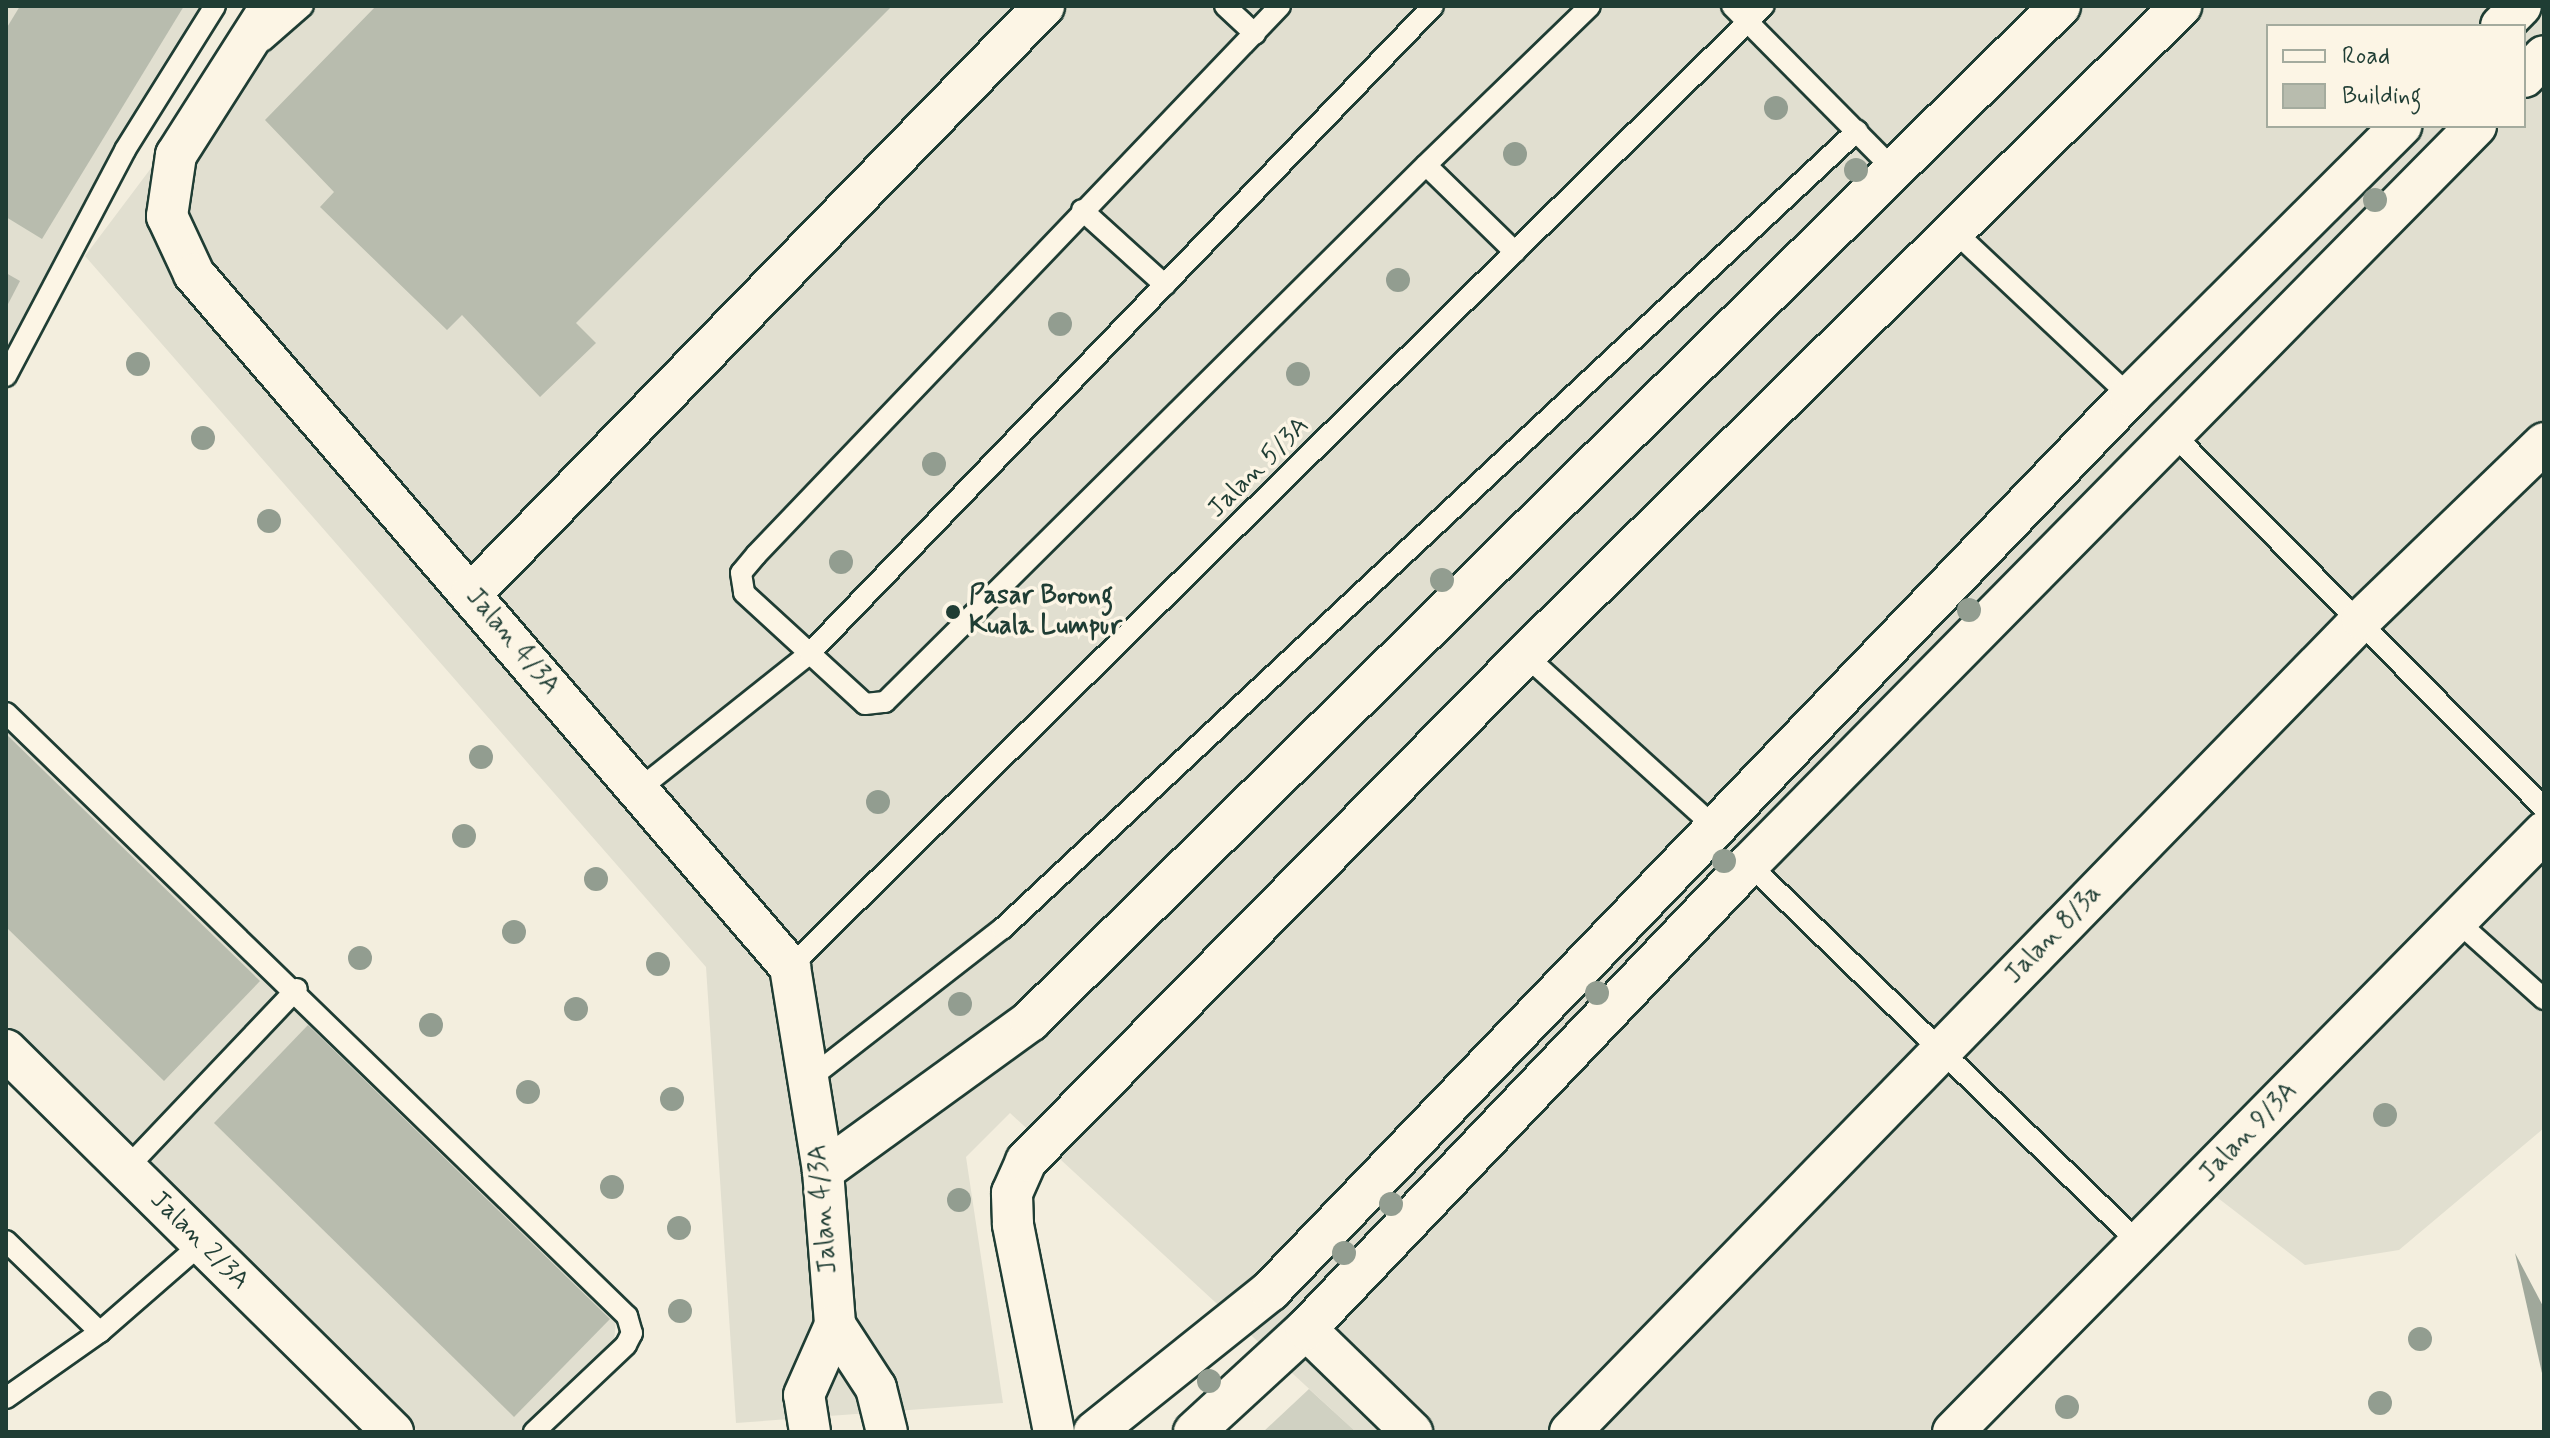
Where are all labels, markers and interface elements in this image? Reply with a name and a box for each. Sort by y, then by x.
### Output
legend [2266,24,2526,128]
text: Road [2342,41,2390,72]
text: Building [2342,81,2422,112]
street label: Jalan 5/3A [1202,411,1316,525]
place label: Pasar Borong Kuala Lumpur [969,581,1124,642]
street label: Jalan 4/3A [458,582,566,702]
marker: Pasar Borong Kuala Lumpur [944,603,962,621]
street label: Jalan 8/3a [1999,879,2109,991]
street label: Jalan 9/3A [2193,1076,2305,1190]
street label: Jalan 4/3A [803,1143,845,1275]
street label: Jalan 2/3A [143,1185,255,1297]

